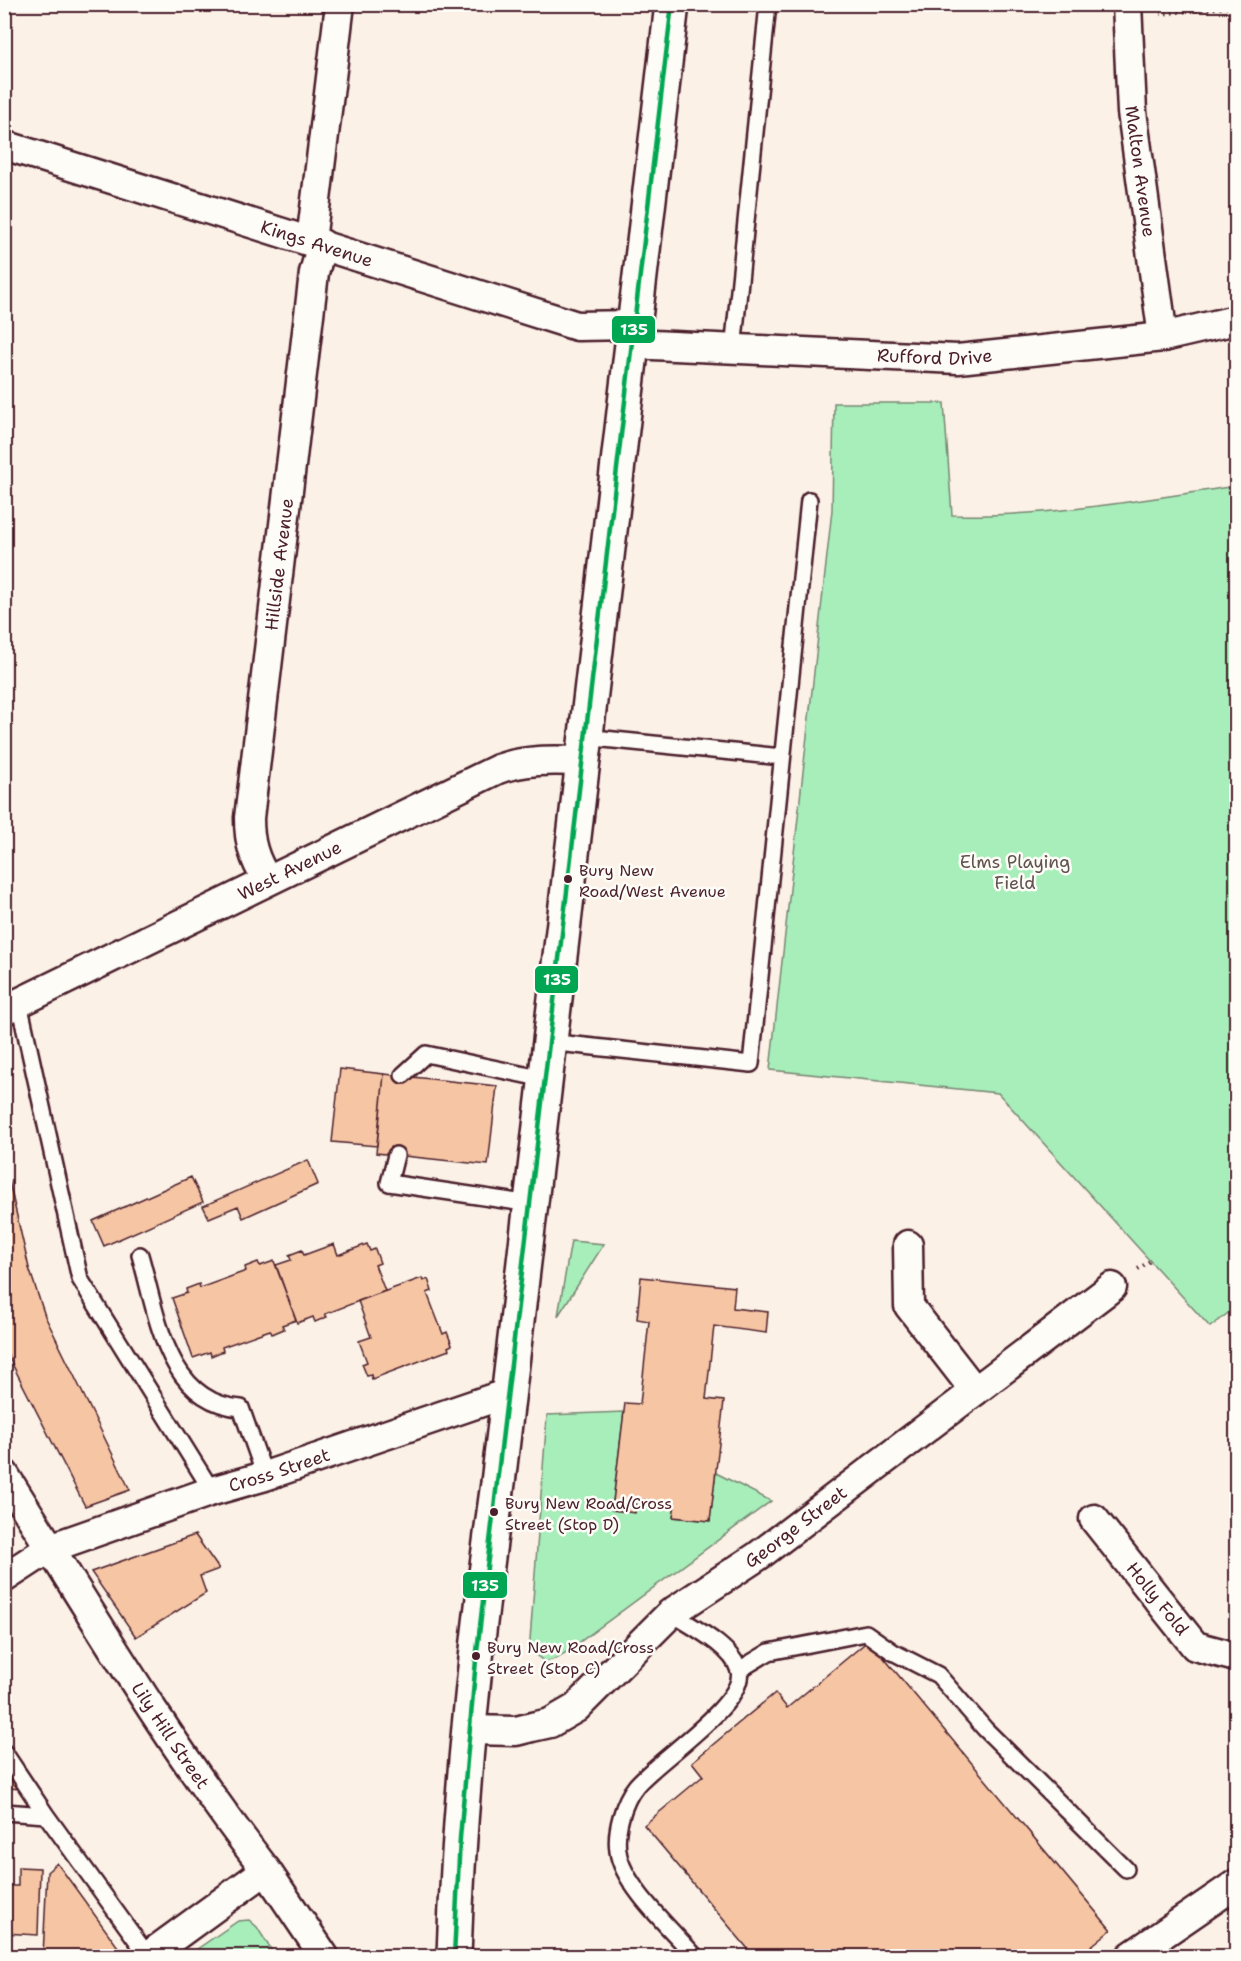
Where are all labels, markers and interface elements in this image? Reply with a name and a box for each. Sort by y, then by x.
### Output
street label: Malton Avenue [1119,104,1161,239]
street label: Kings Avenue [258,215,376,273]
line badge: 135 [611,315,656,344]
text: 135 [620,319,648,340]
street label: Rufford Drive [876,343,993,371]
street label: Hillside Avenue [259,497,299,632]
street label: West Avenue [234,835,346,906]
park label: Elms Playing Field [960,850,1070,895]
place label: Bury New Road/West Avenue [579,860,726,902]
marker: Bury New Road/West Avenue [562,873,574,885]
line badge: 135 [534,965,579,994]
text: 135 [543,969,571,990]
street label: Cross Street [226,1443,333,1498]
street label: George Street [740,1481,852,1573]
place label: Bury New Road/Cross Street (Stop D) [505,1493,672,1535]
marker: Bury New Road/Cross Street (Stop D) [488,1506,500,1518]
street label: Holly Fold [1121,1557,1194,1641]
line badge: 135 [462,1571,508,1599]
text: 135 [471,1575,499,1596]
place label: Bury New Road/Cross Street (Stop C) [487,1637,654,1679]
marker: Bury New Road/Cross Street (Stop C) [470,1650,482,1662]
street label: Lily Hill Street [126,1678,215,1794]

